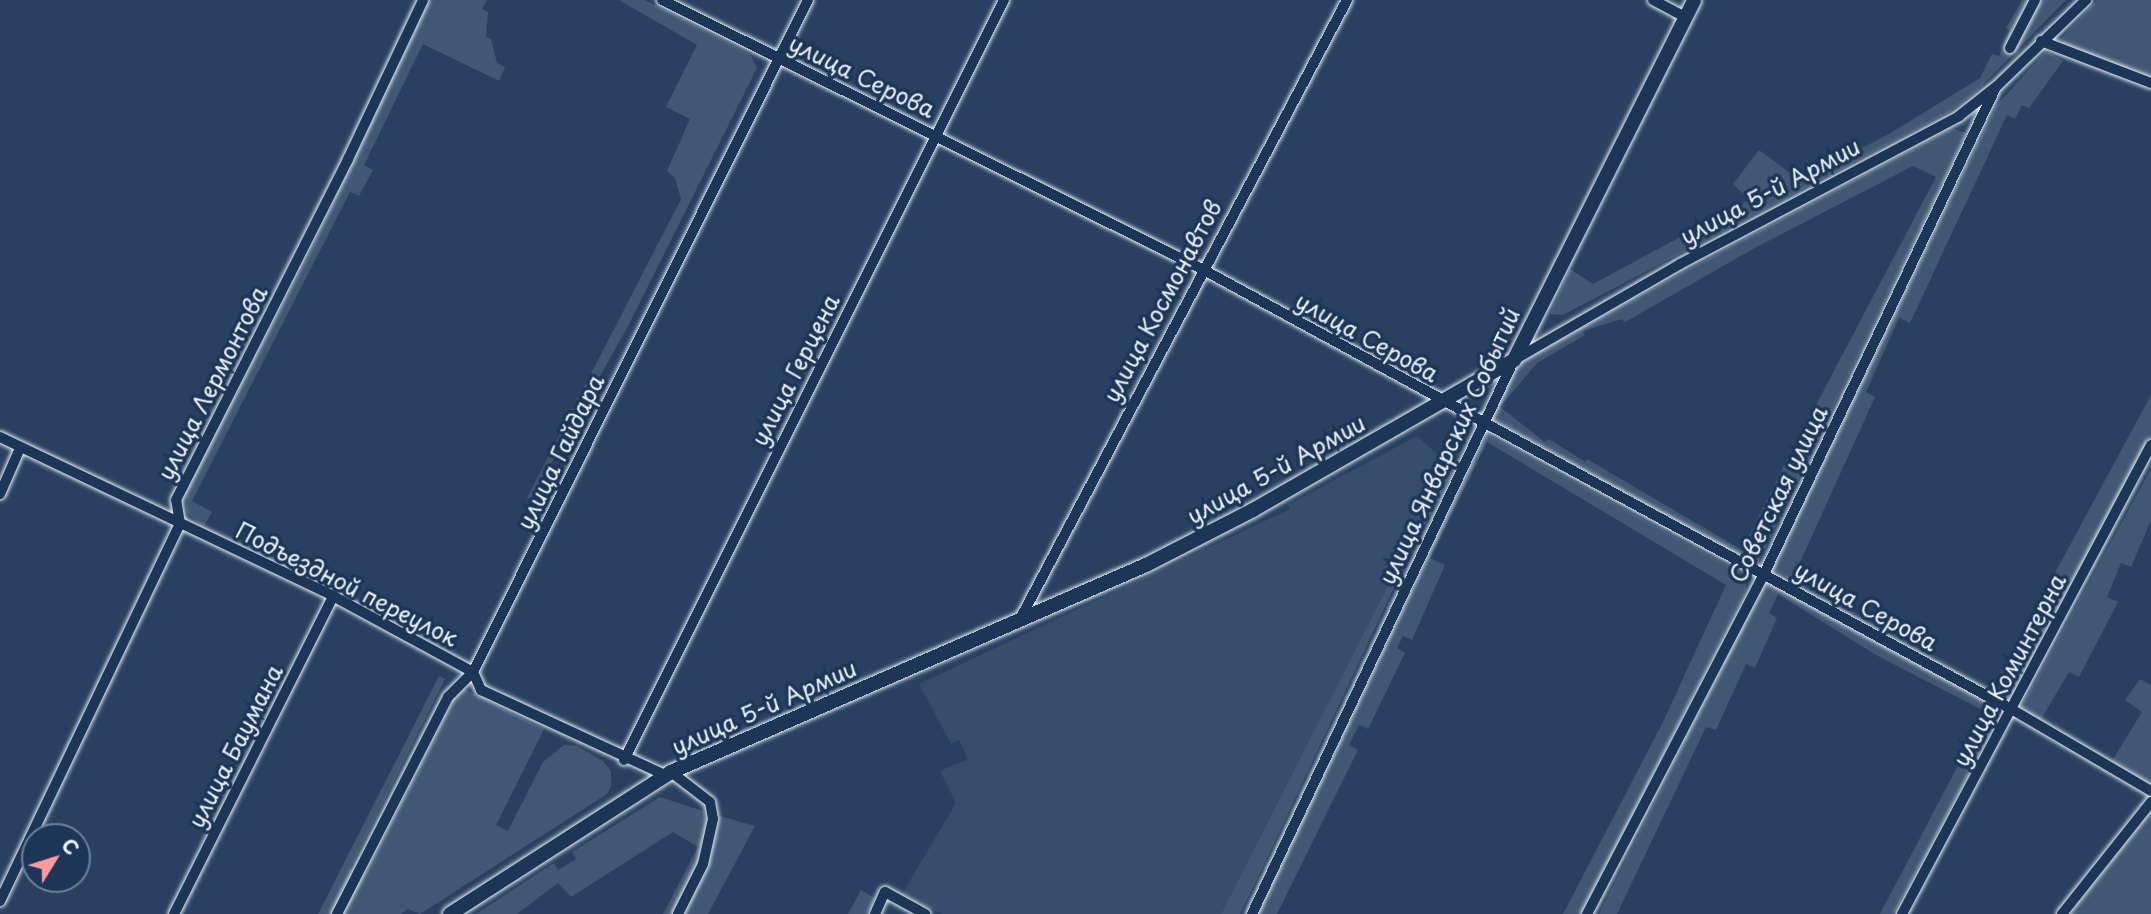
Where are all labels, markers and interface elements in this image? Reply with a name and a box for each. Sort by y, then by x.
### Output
street label: улица Серова [784,29,940,123]
street label: улица 5-й Армии [1675,132,1865,250]
street label: улица Космонавтов [1097,195,1227,407]
street label: улица Лермонтова [151,281,273,485]
street label: улица Серова [1290,286,1444,388]
street label: улица Герцена [745,289,845,451]
street label: улица Январских Событий [1372,302,1526,590]
street label: улица Гайдара [511,370,609,534]
street label: Советская улица [1723,401,1833,587]
street label: улица 5-й Армии [1182,408,1370,530]
street label: Подъездной переулок [231,516,463,652]
street label: улица Серова [1789,555,1943,657]
street label: улица Коминтерна [1946,568,2072,772]
street label: улица 5-й Армии [667,654,861,760]
street label: улица Баумана [182,660,288,832]
north arrow [21,823,91,893]
text: С [56,832,86,861]

